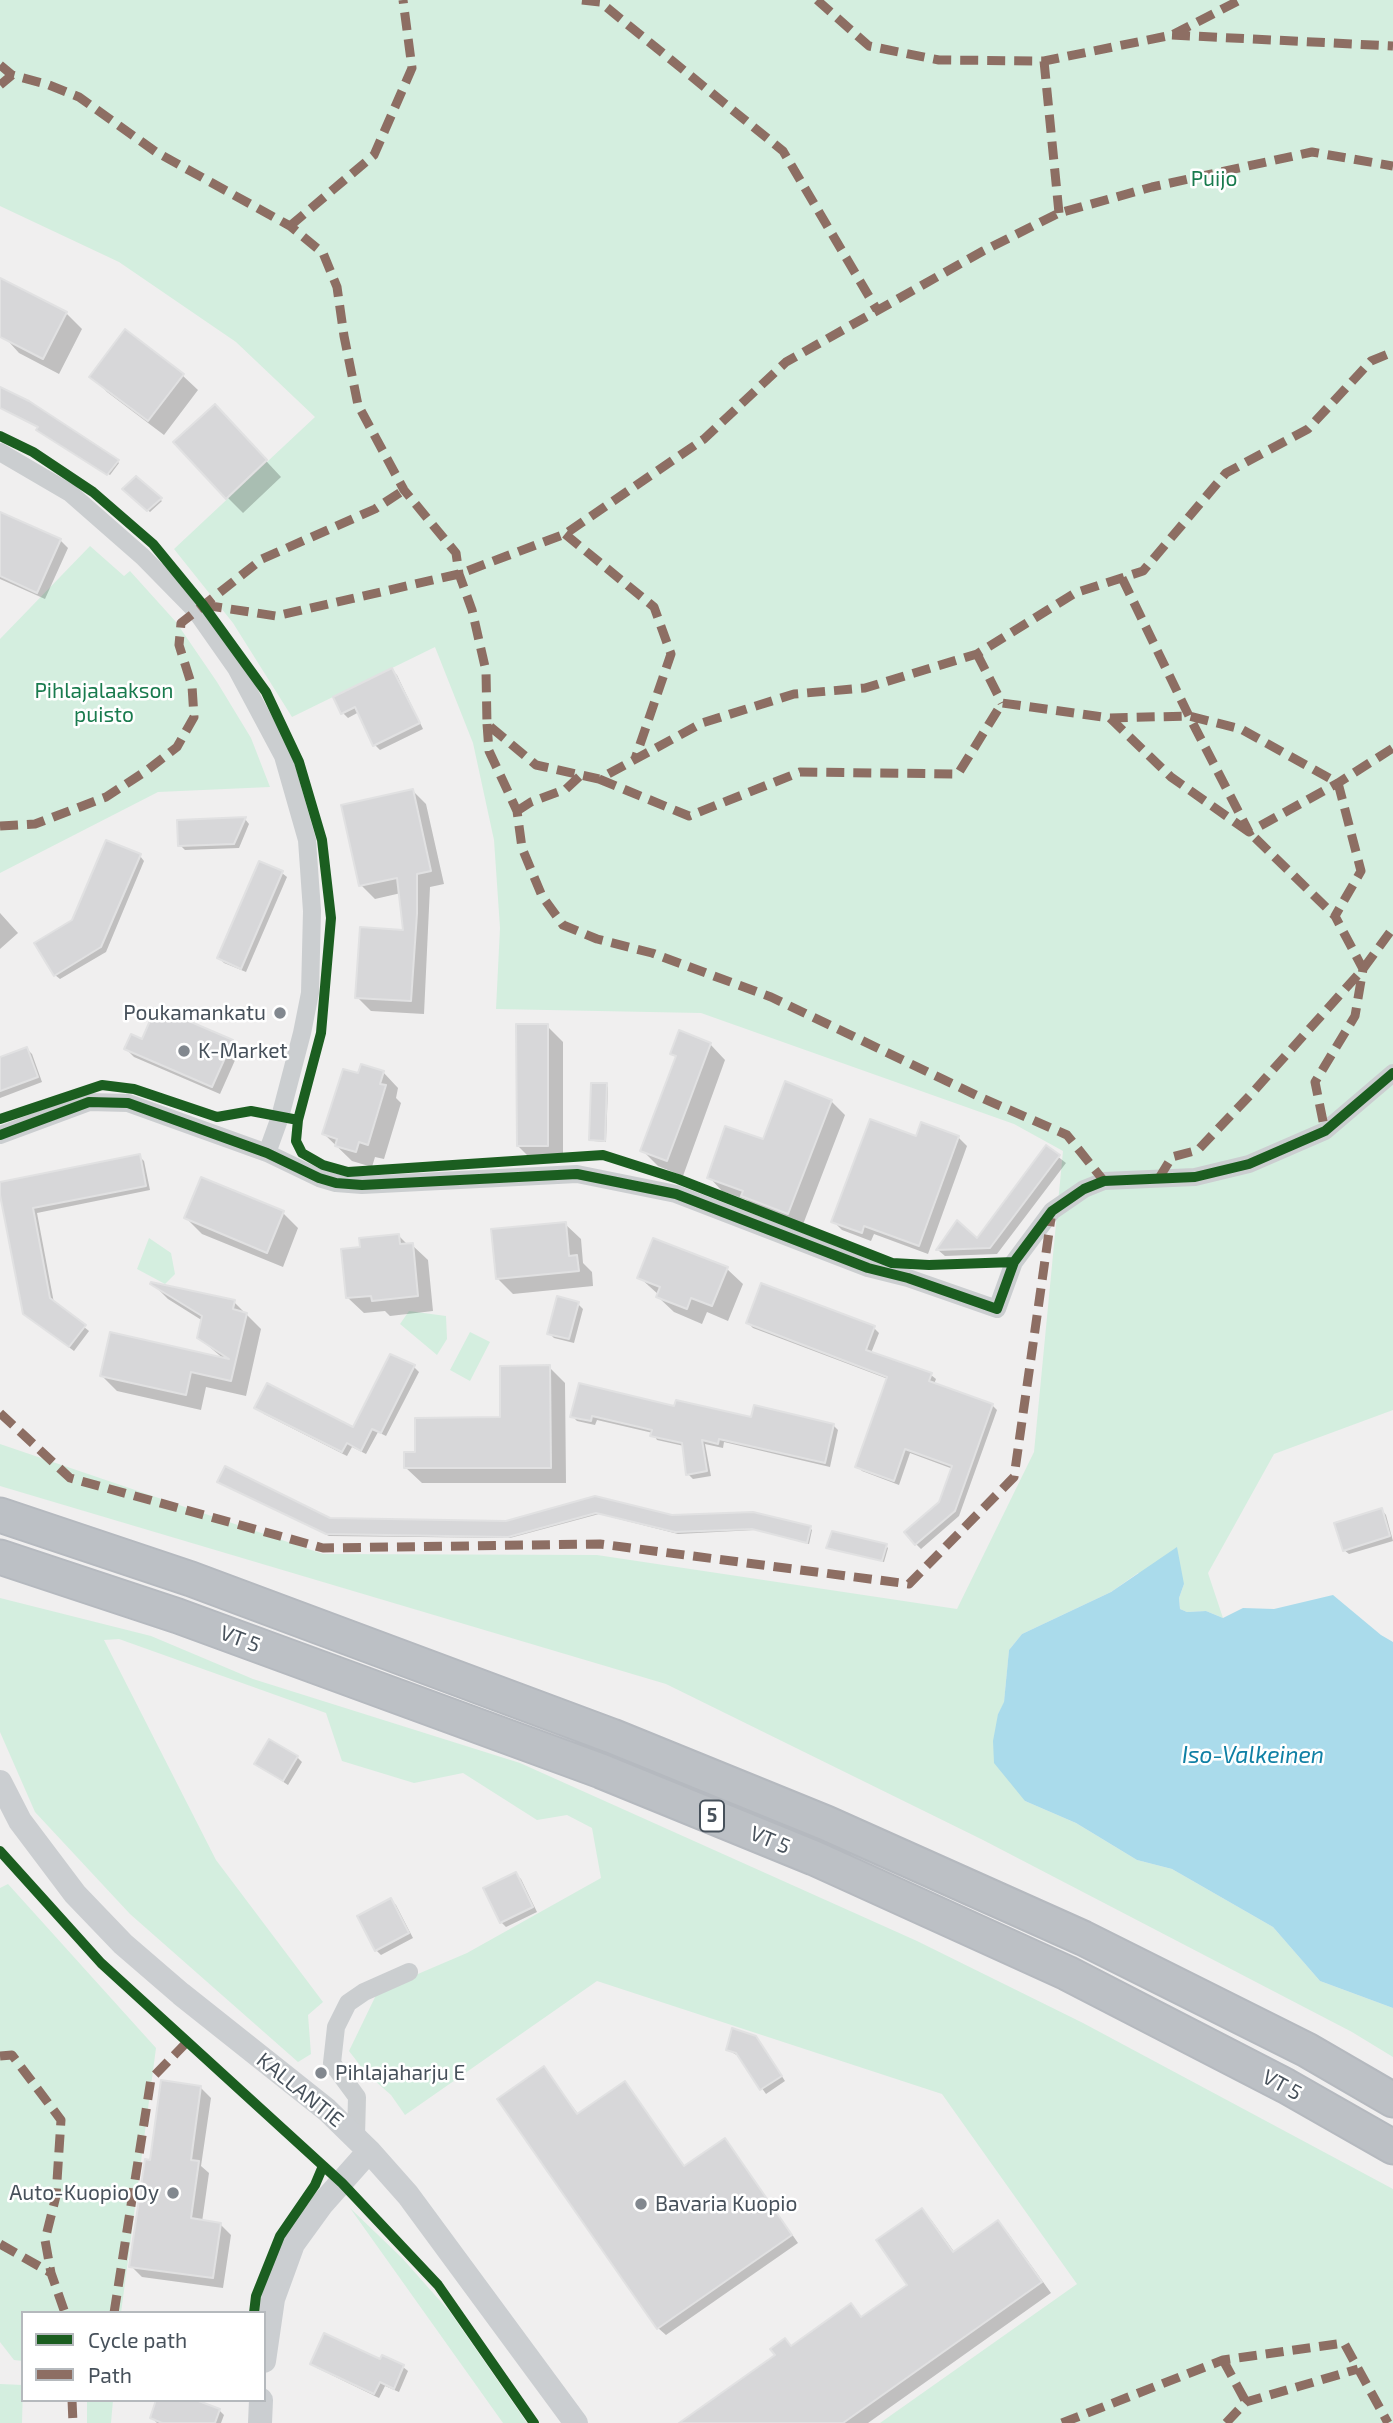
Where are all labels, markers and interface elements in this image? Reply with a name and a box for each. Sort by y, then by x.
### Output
park label: Puijo [1191,166,1237,192]
park label: Pihlajalaakson puisto [34,678,174,728]
place label: Poukamankatu [123,1000,266,1026]
marker: Poukamankatu [272,1005,288,1021]
place label: K-Market [198,1038,287,1064]
marker: K-Market [176,1043,192,1059]
street label: VT 5 [216,1620,264,1658]
water label: Iso-Valkeinen [1182,1741,1324,1769]
road number: 5 [700,1800,724,1832]
street label: VT 5 [746,1821,794,1859]
street label: KALLANTIE [252,2047,348,2133]
place label: Pihlajaharju E [335,2060,465,2086]
street label: VT 5 [1258,2064,1306,2106]
marker: Pihlajaharju E [313,2065,329,2081]
place label: Auto-Kuopio Oy [9,2180,159,2206]
marker: Auto-Kuopio Oy [165,2185,181,2201]
place label: Bavaria Kuopio [655,2191,797,2217]
marker: Bavaria Kuopio [633,2196,649,2212]
legend [21,2311,266,2402]
text: Cycle path [88,2327,187,2352]
text: Path [88,2362,132,2387]

